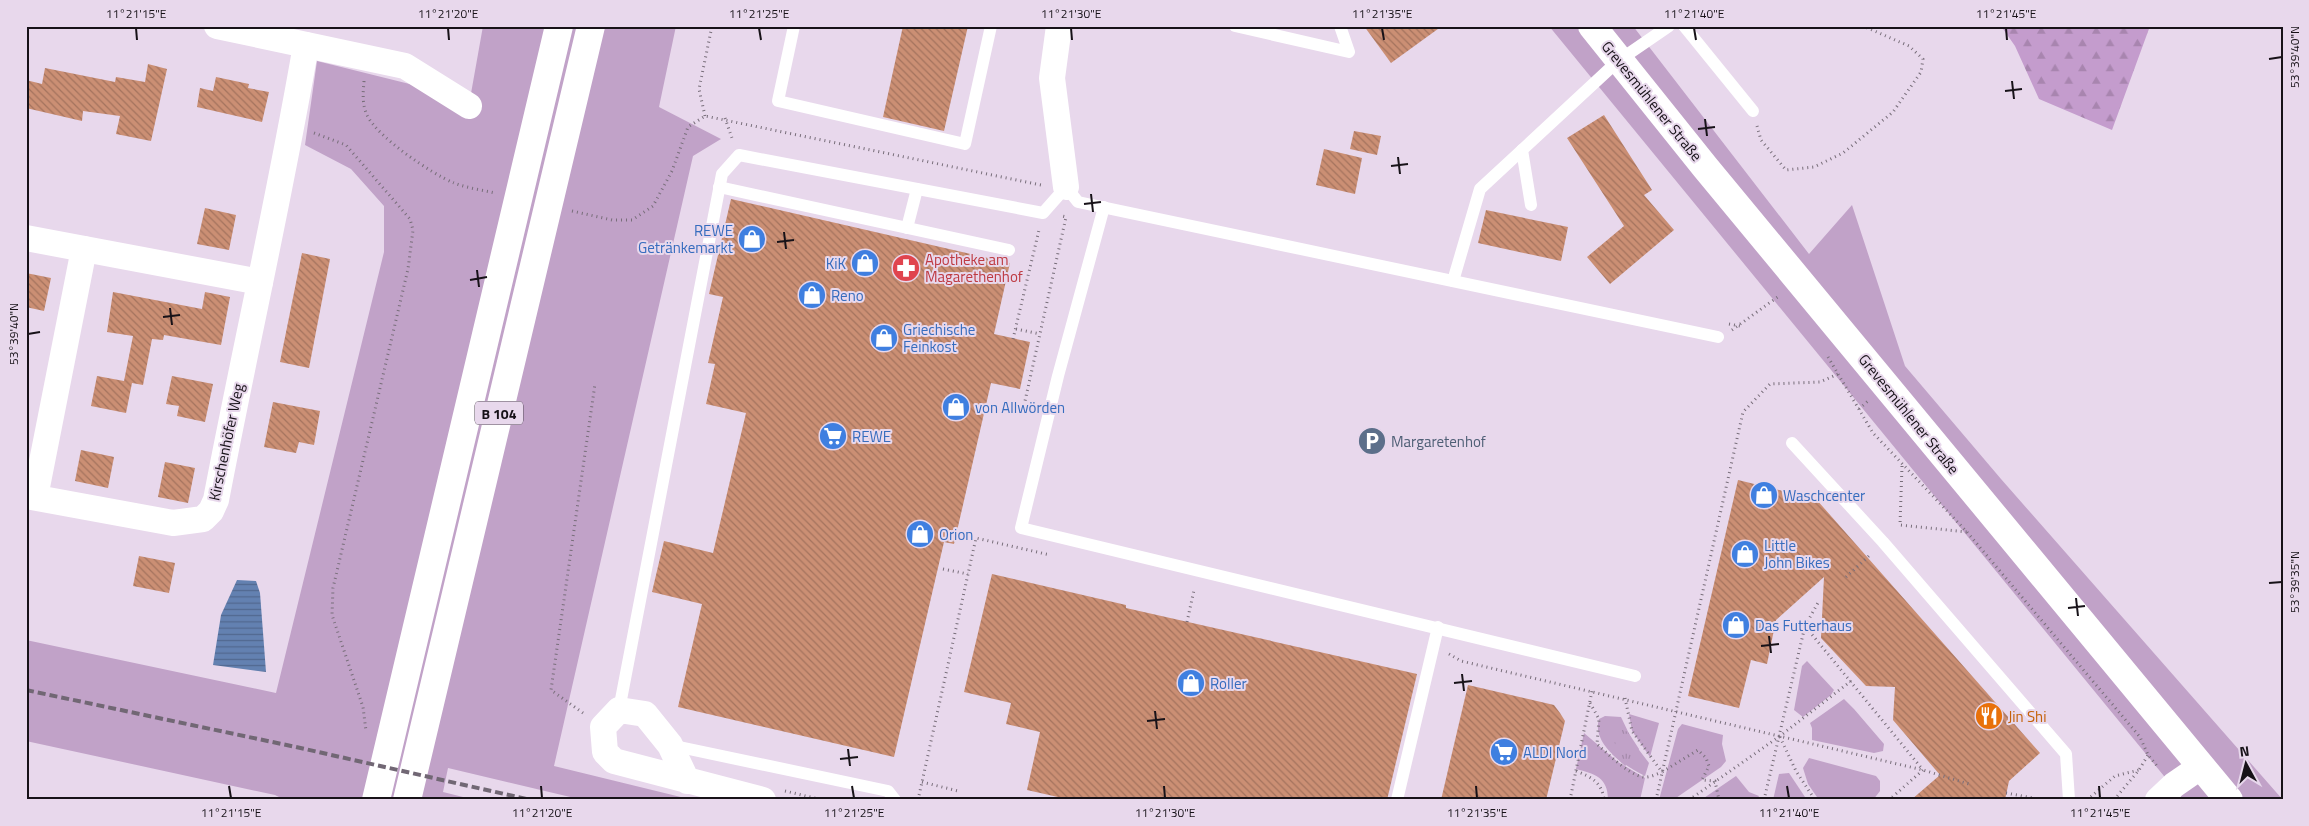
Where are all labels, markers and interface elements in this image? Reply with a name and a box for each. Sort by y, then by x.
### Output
text: 11°21'15"E [106,4,167,23]
text: 11°21'20"E [418,4,479,23]
text: 11°21'25"E [729,4,790,23]
text: 11°21'30"E [1041,4,1102,23]
text: 11°21'35"E [1352,4,1413,23]
text: 11°21'40"E [1664,4,1725,23]
text: 11°21'45"E [1976,4,2037,23]
text: 53°39'40"N [2285,26,2304,88]
street label: Grevesmühlener Straße [1596,36,1708,166]
place label: REWE Getränkemarkt [638,219,734,259]
shop icon: REWE Getränkemarkt [737,224,767,254]
shop icon: KiK [850,248,880,278]
place label: Apotheke am Magarethenhof [925,248,1023,288]
place label: KiK [826,252,846,275]
pharmacy icon: Apotheke am Magarethenhof [891,253,921,283]
shop icon: Reno [797,280,827,310]
place label: Reno [831,284,864,307]
text: 53°39'40"N [4,303,23,365]
place label: Griechische Feinkost [903,318,975,358]
shop icon: Griechische Feinkost [869,323,899,353]
street label: Grevesmühlener Straße [1853,349,1965,479]
street label: Kirschenhöfer Weg [202,381,250,503]
shop icon: von Allwörden [941,392,971,422]
place label: von Allwörden [975,396,1065,419]
road number: B 104 [475,402,523,424]
supermarket icon: REWE [818,421,848,451]
place label: REWE [852,425,891,448]
parking icon: Margaretenhof [1357,426,1387,456]
place label: Margaretenhof [1391,430,1486,453]
shop icon: Waschcenter [1749,480,1779,510]
place label: Waschcenter [1783,484,1865,507]
shop icon: Orion [905,519,935,549]
place label: Orion [939,523,973,546]
place label: Little John Bikes [1764,534,1830,574]
shop icon: Little John Bikes [1730,539,1760,569]
text: 53°39'35"N [2285,551,2304,613]
shop icon: Das Futterhaus [1721,610,1751,640]
place label: Das Futterhaus [1755,614,1852,637]
shop icon: Roller [1176,668,1206,698]
place label: Roller [1210,672,1247,695]
restaurant icon: Jin Shi [1974,701,2004,731]
place label: Jin Shi [2008,705,2046,728]
supermarket icon: ALDI Nord [1489,737,1519,767]
north arrow [2222,738,2272,788]
text: N [2238,740,2250,762]
place label: ALDI Nord [1523,741,1587,764]
text: 11°21'15"E [201,803,262,822]
text: 11°21'20"E [512,803,573,822]
text: 11°21'25"E [824,803,885,822]
text: 11°21'30"E [1135,803,1196,822]
text: 11°21'35"E [1447,803,1508,822]
text: 11°21'40"E [1759,803,1820,822]
text: 11°21'45"E [2070,803,2131,822]

